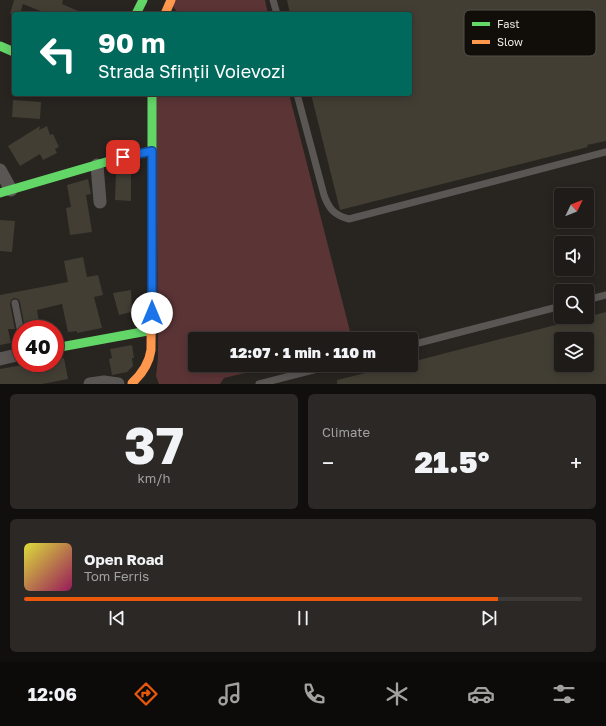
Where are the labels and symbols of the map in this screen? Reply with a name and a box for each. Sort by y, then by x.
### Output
legend [464,10,596,56]
text: Fast [497,17,520,30]
text: Slow [497,35,523,48]
pin [106,140,140,174]
north arrow [554,188,594,228]
position arrow [131,292,173,334]
speed limit sign: 40 [12,320,64,372]

